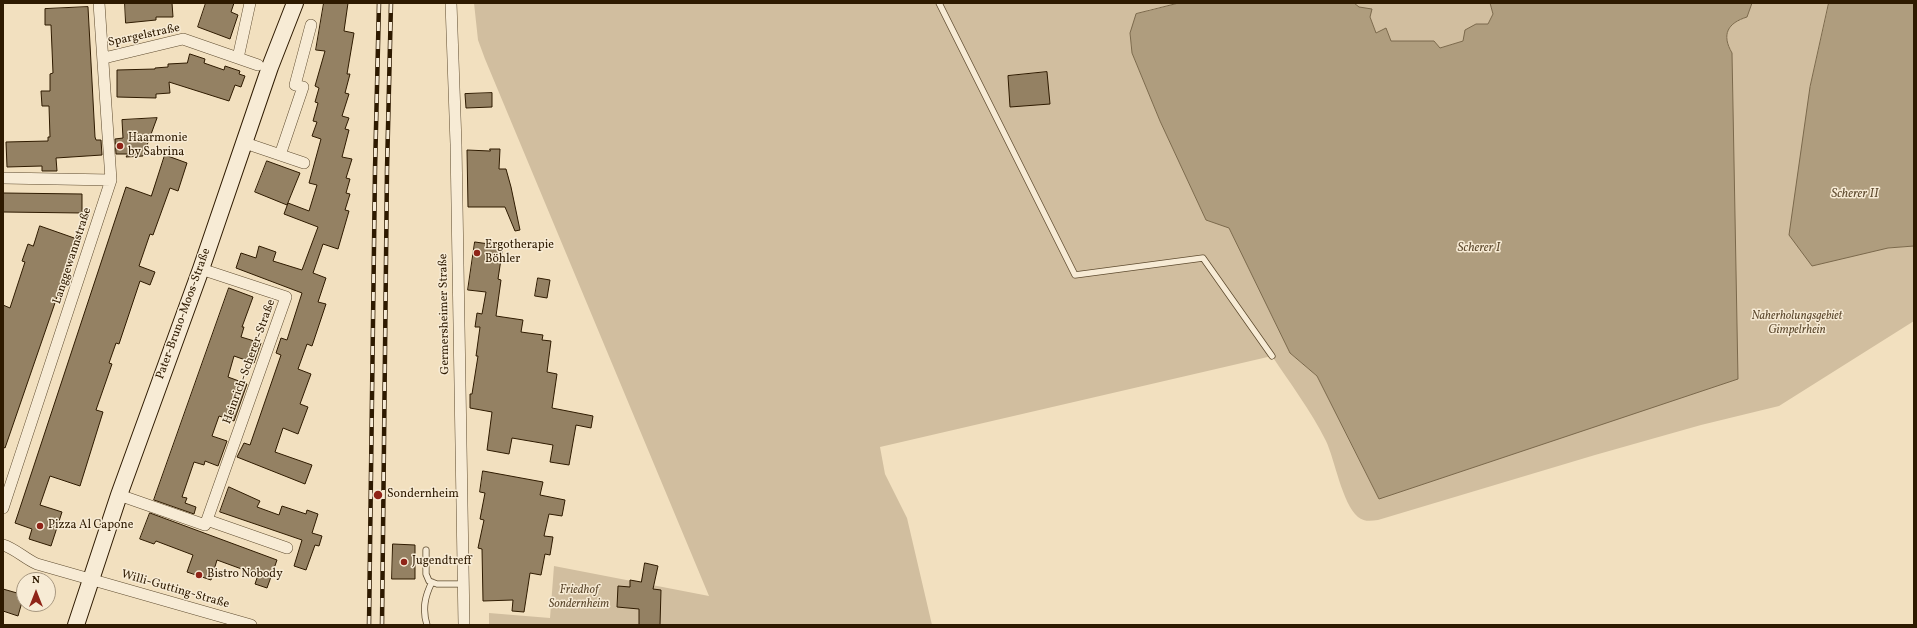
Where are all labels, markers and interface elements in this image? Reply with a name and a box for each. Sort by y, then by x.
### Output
street label: Spargelstraße [107,21,181,51]
place label: Haarmonie by Sabrina [128,132,187,160]
marker: Haarmonie by Sabrina [115,141,125,151]
water label: Scherer II [1831,187,1879,203]
street label: Langgewannstraße [51,206,95,306]
place label: Ergotherapie Böhler [485,239,554,267]
water label: Scherer I [1458,241,1500,257]
street label: Pater-Bruno-Moos-Straße [154,247,214,381]
marker: Ergotherapie Böhler [472,248,482,258]
street label: Germersheimer Straße [437,253,453,375]
street label: Heinrich-Scherer-Straße [221,298,279,426]
park label: Naherholungsgebiet Gimpelrhein [1752,310,1842,338]
place label: Sondernheim [387,488,459,502]
marker: Sondernheim [372,489,384,501]
place label: Pizza Al Capone [48,519,133,533]
marker: Pizza Al Capone [35,521,45,531]
place label: Jugendtreff [412,555,471,569]
marker: Jugendtreff [399,557,409,567]
street label: Willi-Gutting-Straße [119,568,231,612]
place label: Bistro Nobody [207,568,283,582]
marker: Bistro Nobody [194,570,204,580]
north arrow [16,572,56,612]
text: N [32,573,40,588]
park label: Friedhof Sondernheim [549,584,609,612]

